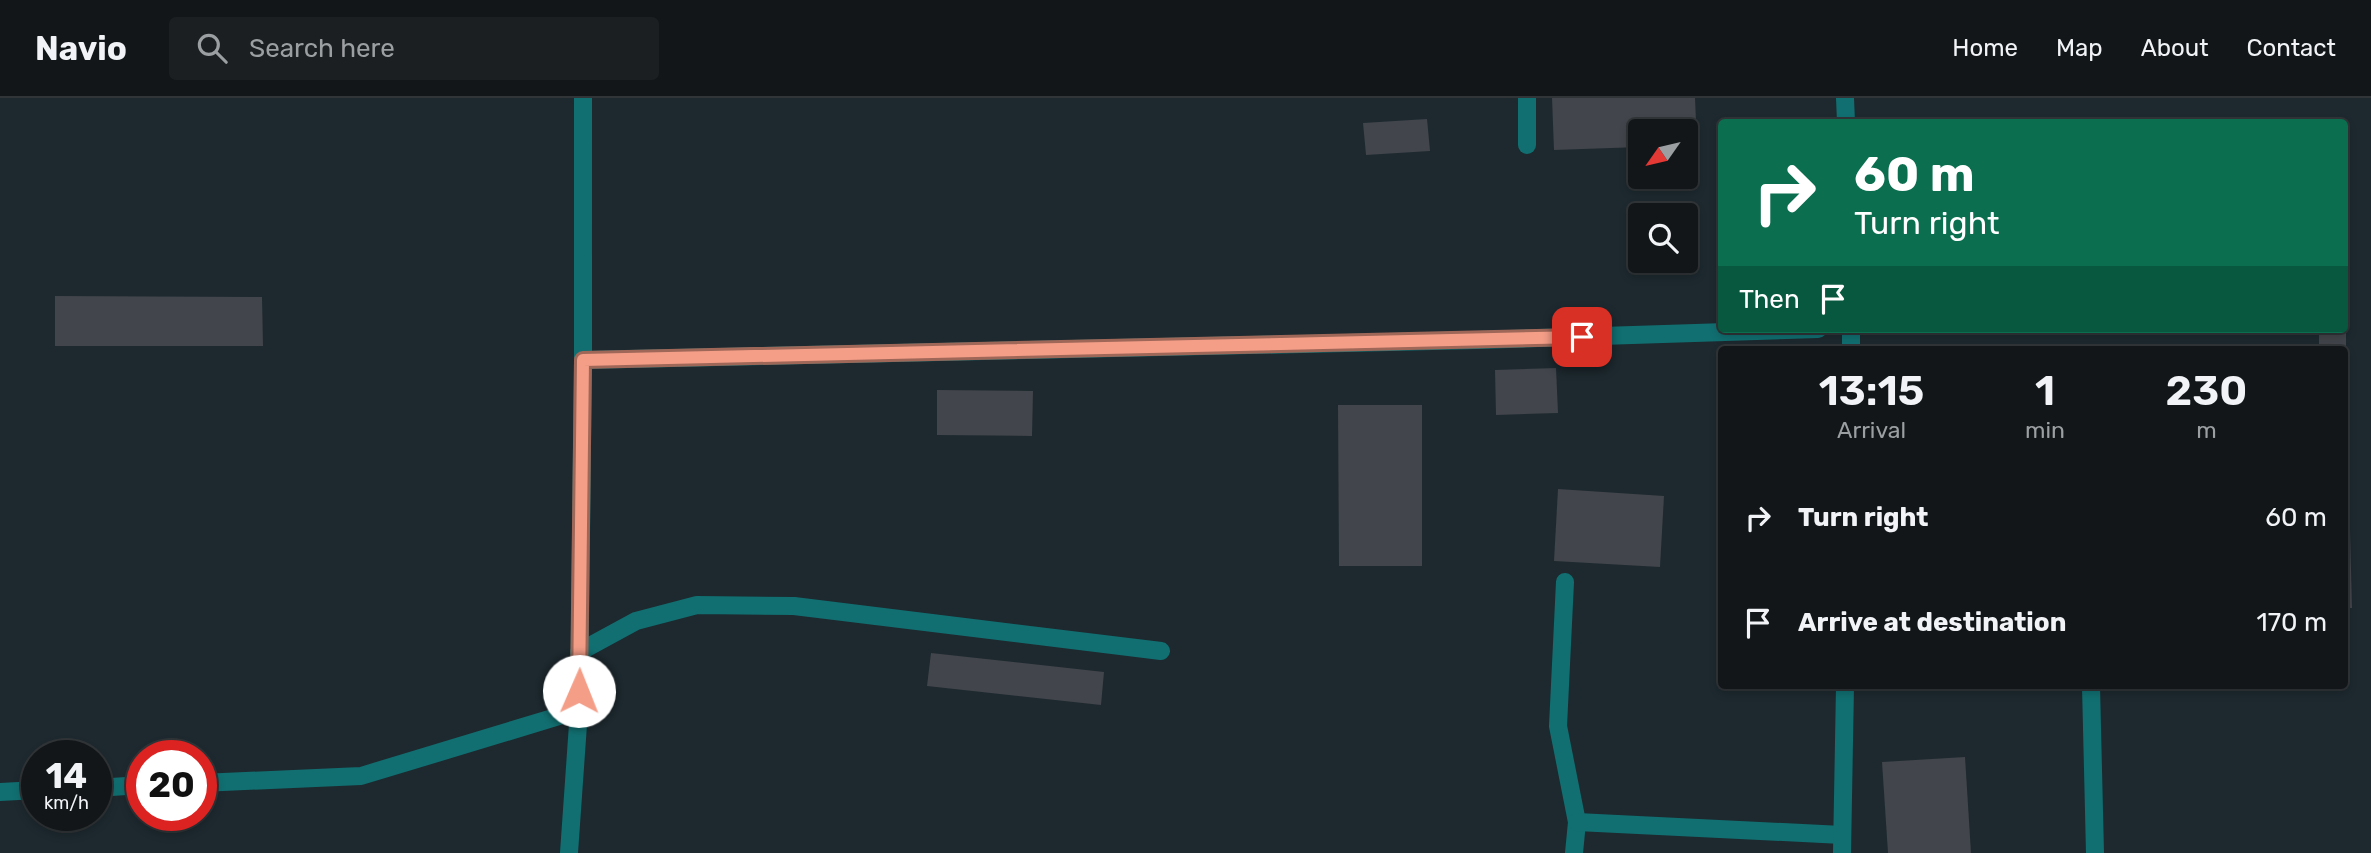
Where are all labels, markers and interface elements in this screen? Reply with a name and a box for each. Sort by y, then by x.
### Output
search box [169,17,659,80]
text: Navio [35,29,127,68]
icon: search [193,29,231,67]
text: Search here [249,33,395,64]
text: Home [1952,34,2018,62]
text: Map [2056,34,2103,62]
text: About [2141,34,2209,62]
text: Contact [2247,34,2336,62]
north arrow [1628,119,1698,189]
map controls [1628,119,1698,273]
text: 60 m [1854,145,1975,203]
icon: right [1739,147,1830,238]
button: search [1628,203,1698,273]
text: Turn right [1854,204,1999,242]
icon: arrive [1814,280,1852,318]
text: Then [1739,284,1800,315]
pin [1552,307,1612,367]
icon: arrive [1563,318,1601,356]
text: 13:15 [1819,366,1924,416]
text: 1 [2035,366,2055,416]
text: 230 [2166,366,2247,416]
text: Arrival [1837,416,1906,444]
text: min [2025,416,2065,444]
text: m [2196,416,2217,444]
icon: right [1739,499,1777,537]
text: Turn right [1798,502,1928,533]
text: 60 m [2265,502,2327,533]
icon: arrive [1739,604,1777,642]
text: Arrive at destination [1798,607,2066,638]
text: 170 m [2257,607,2327,638]
position arrow [542,654,616,728]
speed limit sign: 20 [126,740,217,831]
text: 14 [46,755,87,797]
text: km/h [44,792,89,814]

